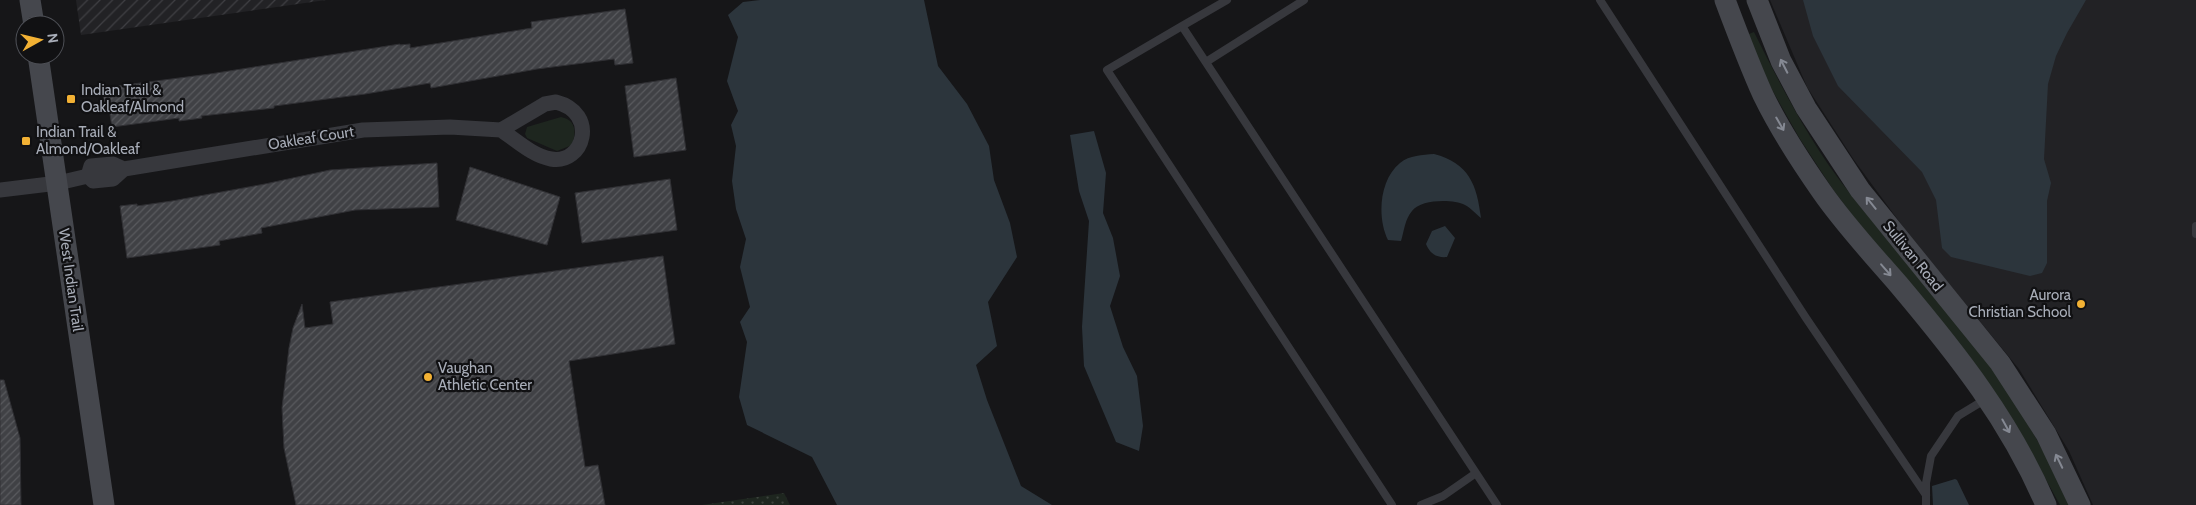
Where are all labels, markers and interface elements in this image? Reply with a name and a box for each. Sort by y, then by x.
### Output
north arrow [15,15,65,65]
text: N [43,32,62,44]
one-way arrow [1779,59,1789,74]
place label: Indian Trail & Oakleaf/Almond [81,81,184,116]
marker: Indian Trail & Oakleaf/Almond [65,93,77,105]
one-way arrow [1775,117,1785,131]
street label: Oakleaf Court [267,122,355,154]
place label: Indian Trail & Almond/Oakleaf [36,123,140,158]
marker: Indian Trail & Almond/Oakleaf [20,135,32,147]
one-way arrow [1865,197,1876,210]
street label: Sullivan Road [1879,217,1947,295]
street label: West Indian Trail [55,227,87,333]
one-way arrow [1880,263,1891,276]
place label: Aurora Christian School [1969,286,2072,321]
marker: Aurora Christian School [2075,298,2087,310]
place label: Vaughan Athletic Center [438,359,532,394]
marker: Vaughan Athletic Center [422,371,434,383]
one-way arrow [2001,418,2011,433]
one-way arrow [2054,454,2063,469]

